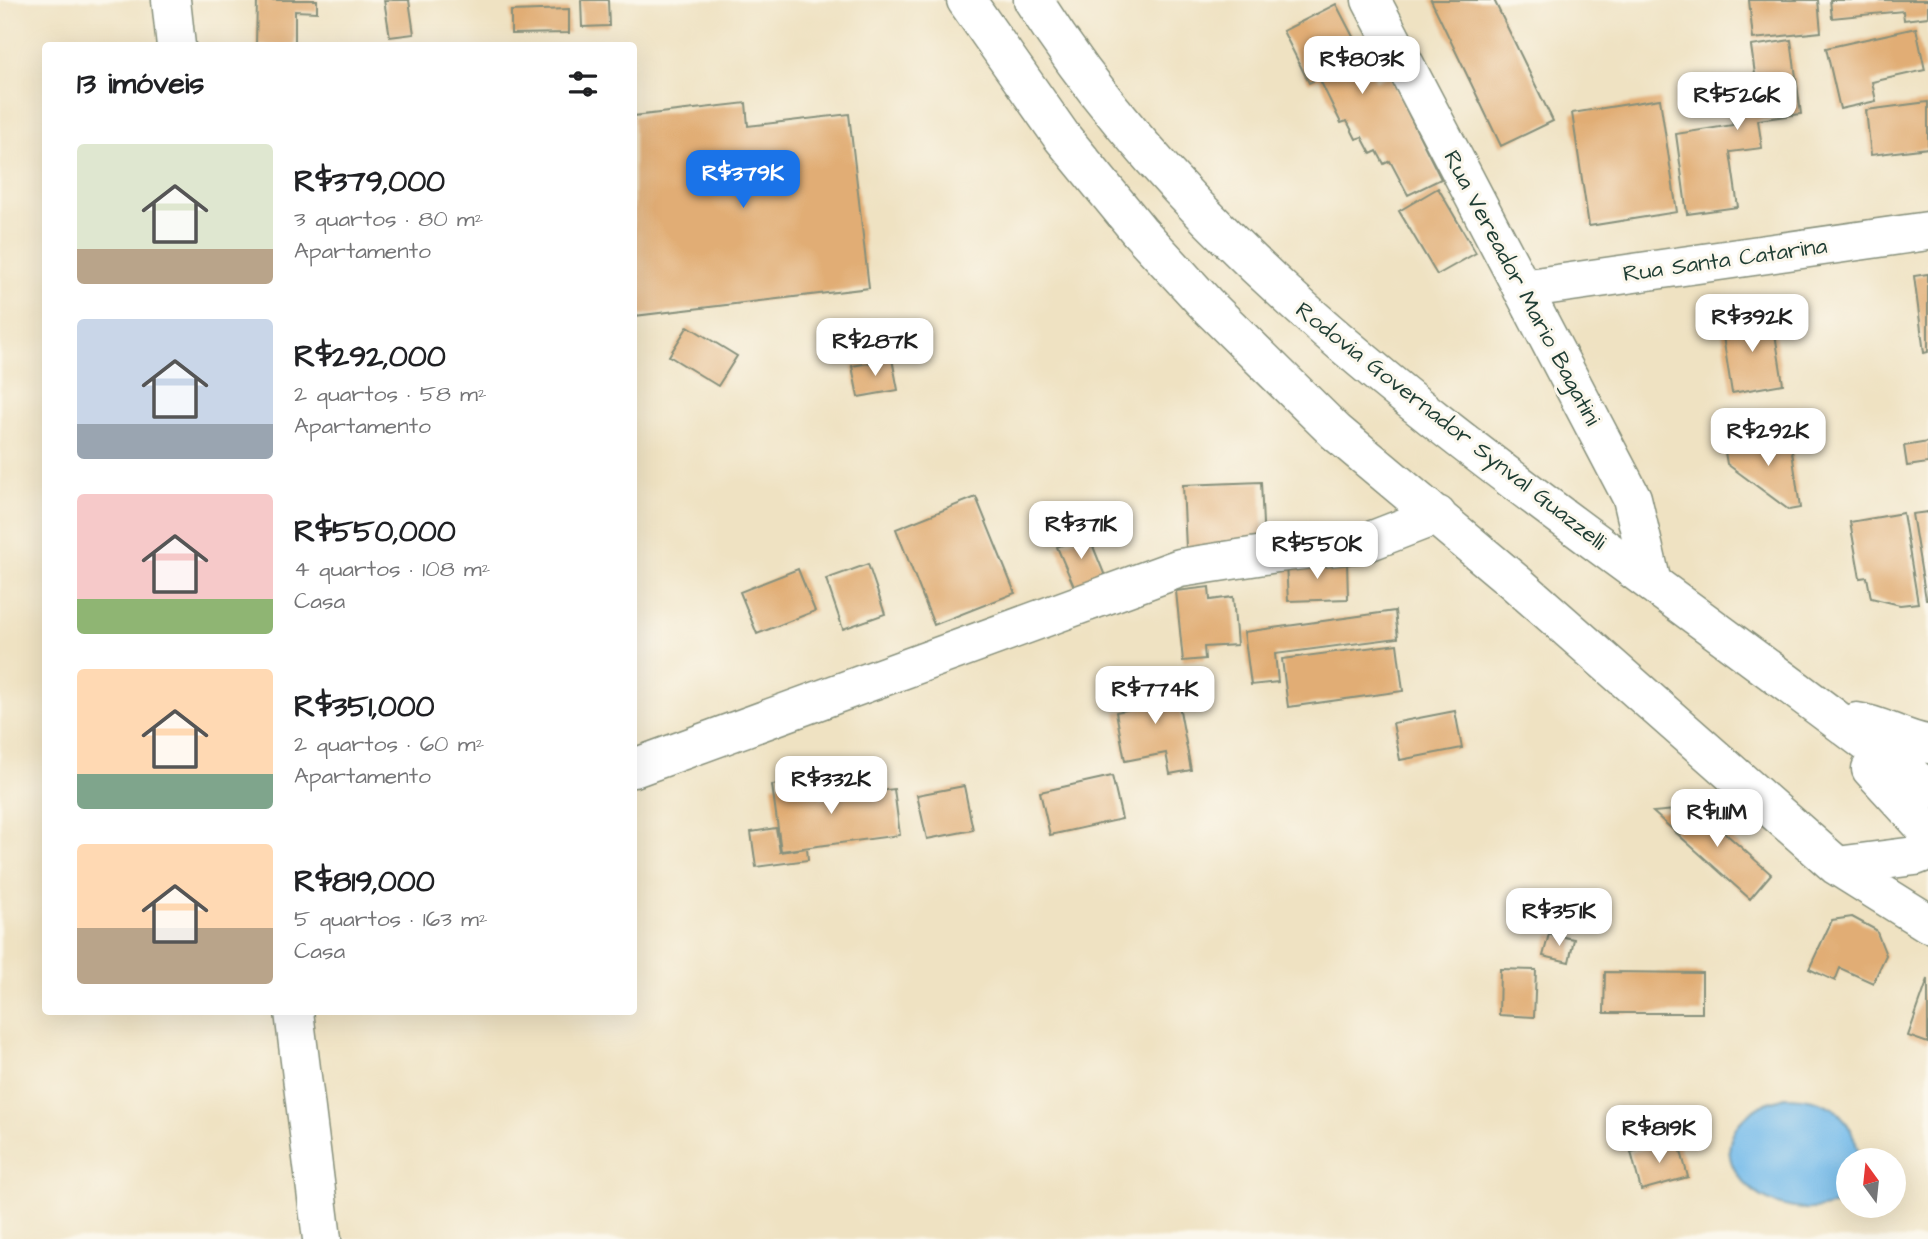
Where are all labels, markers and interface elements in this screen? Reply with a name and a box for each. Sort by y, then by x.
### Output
pin: R$803K [1305,36,1419,96]
text: R$803K [1320,43,1404,75]
text: 13 imóveis [77,63,204,105]
icon: filters [564,65,602,103]
pin: R$526K [1680,72,1794,132]
text: R$526K [1694,79,1781,111]
street label: Rua Vereador Mario Bagatini [1435,145,1609,432]
pin: R$379K [686,150,800,210]
text: R$379K [702,157,784,189]
text: R$379,000 [294,161,445,203]
icon: home [133,172,217,256]
text: 3 quartos · 80 m² [294,203,483,235]
street label: Rua Santa Catarina [1621,230,1829,290]
text: Apartamento [294,235,431,267]
street label: Rodovia Governador Synval Guazzelli [1288,294,1614,559]
pin: R$392K [1695,294,1809,354]
text: R$392K [1711,301,1793,333]
pin: R$287K [818,318,932,378]
text: R$287K [832,325,918,357]
text: R$292,000 [294,336,446,378]
icon: home [133,347,217,431]
text: 2 quartos · 58 m² [294,378,487,410]
pin: R$292K [1711,408,1825,468]
text: Apartamento [294,410,431,442]
text: R$292K [1727,415,1809,447]
pin: R$371K [1024,502,1138,561]
text: R$371K [1045,508,1117,540]
text: R$550,000 [294,511,456,553]
icon: home [133,522,217,606]
pin: R$550K [1260,522,1374,581]
text: R$550K [1272,528,1362,560]
text: 4 quartos · 108 m² [294,553,490,585]
text: Casa [294,585,345,617]
pin: R$774K [1098,666,1212,726]
text: R$774K [1111,673,1199,705]
text: R$351,000 [294,686,435,728]
icon: home [133,697,217,781]
text: 2 quartos · 60 m² [294,728,484,760]
pin: R$332K [774,756,888,816]
text: Apartamento [294,760,431,792]
text: R$332K [791,763,871,795]
pin: R$1.11M [1652,790,1782,849]
text: R$1.11M [1687,796,1747,828]
text: R$819,000 [294,861,435,903]
icon: home [133,872,217,956]
pin: R$351K [1502,888,1616,948]
text: R$351K [1522,895,1596,927]
text: 5 quartos · 163 m² [294,903,488,935]
text: Casa [294,935,345,967]
pin: R$819K [1602,1106,1716,1165]
text: R$819K [1622,1112,1696,1144]
north arrow [1836,1148,1906,1218]
map controls [1836,1148,1906,1218]

